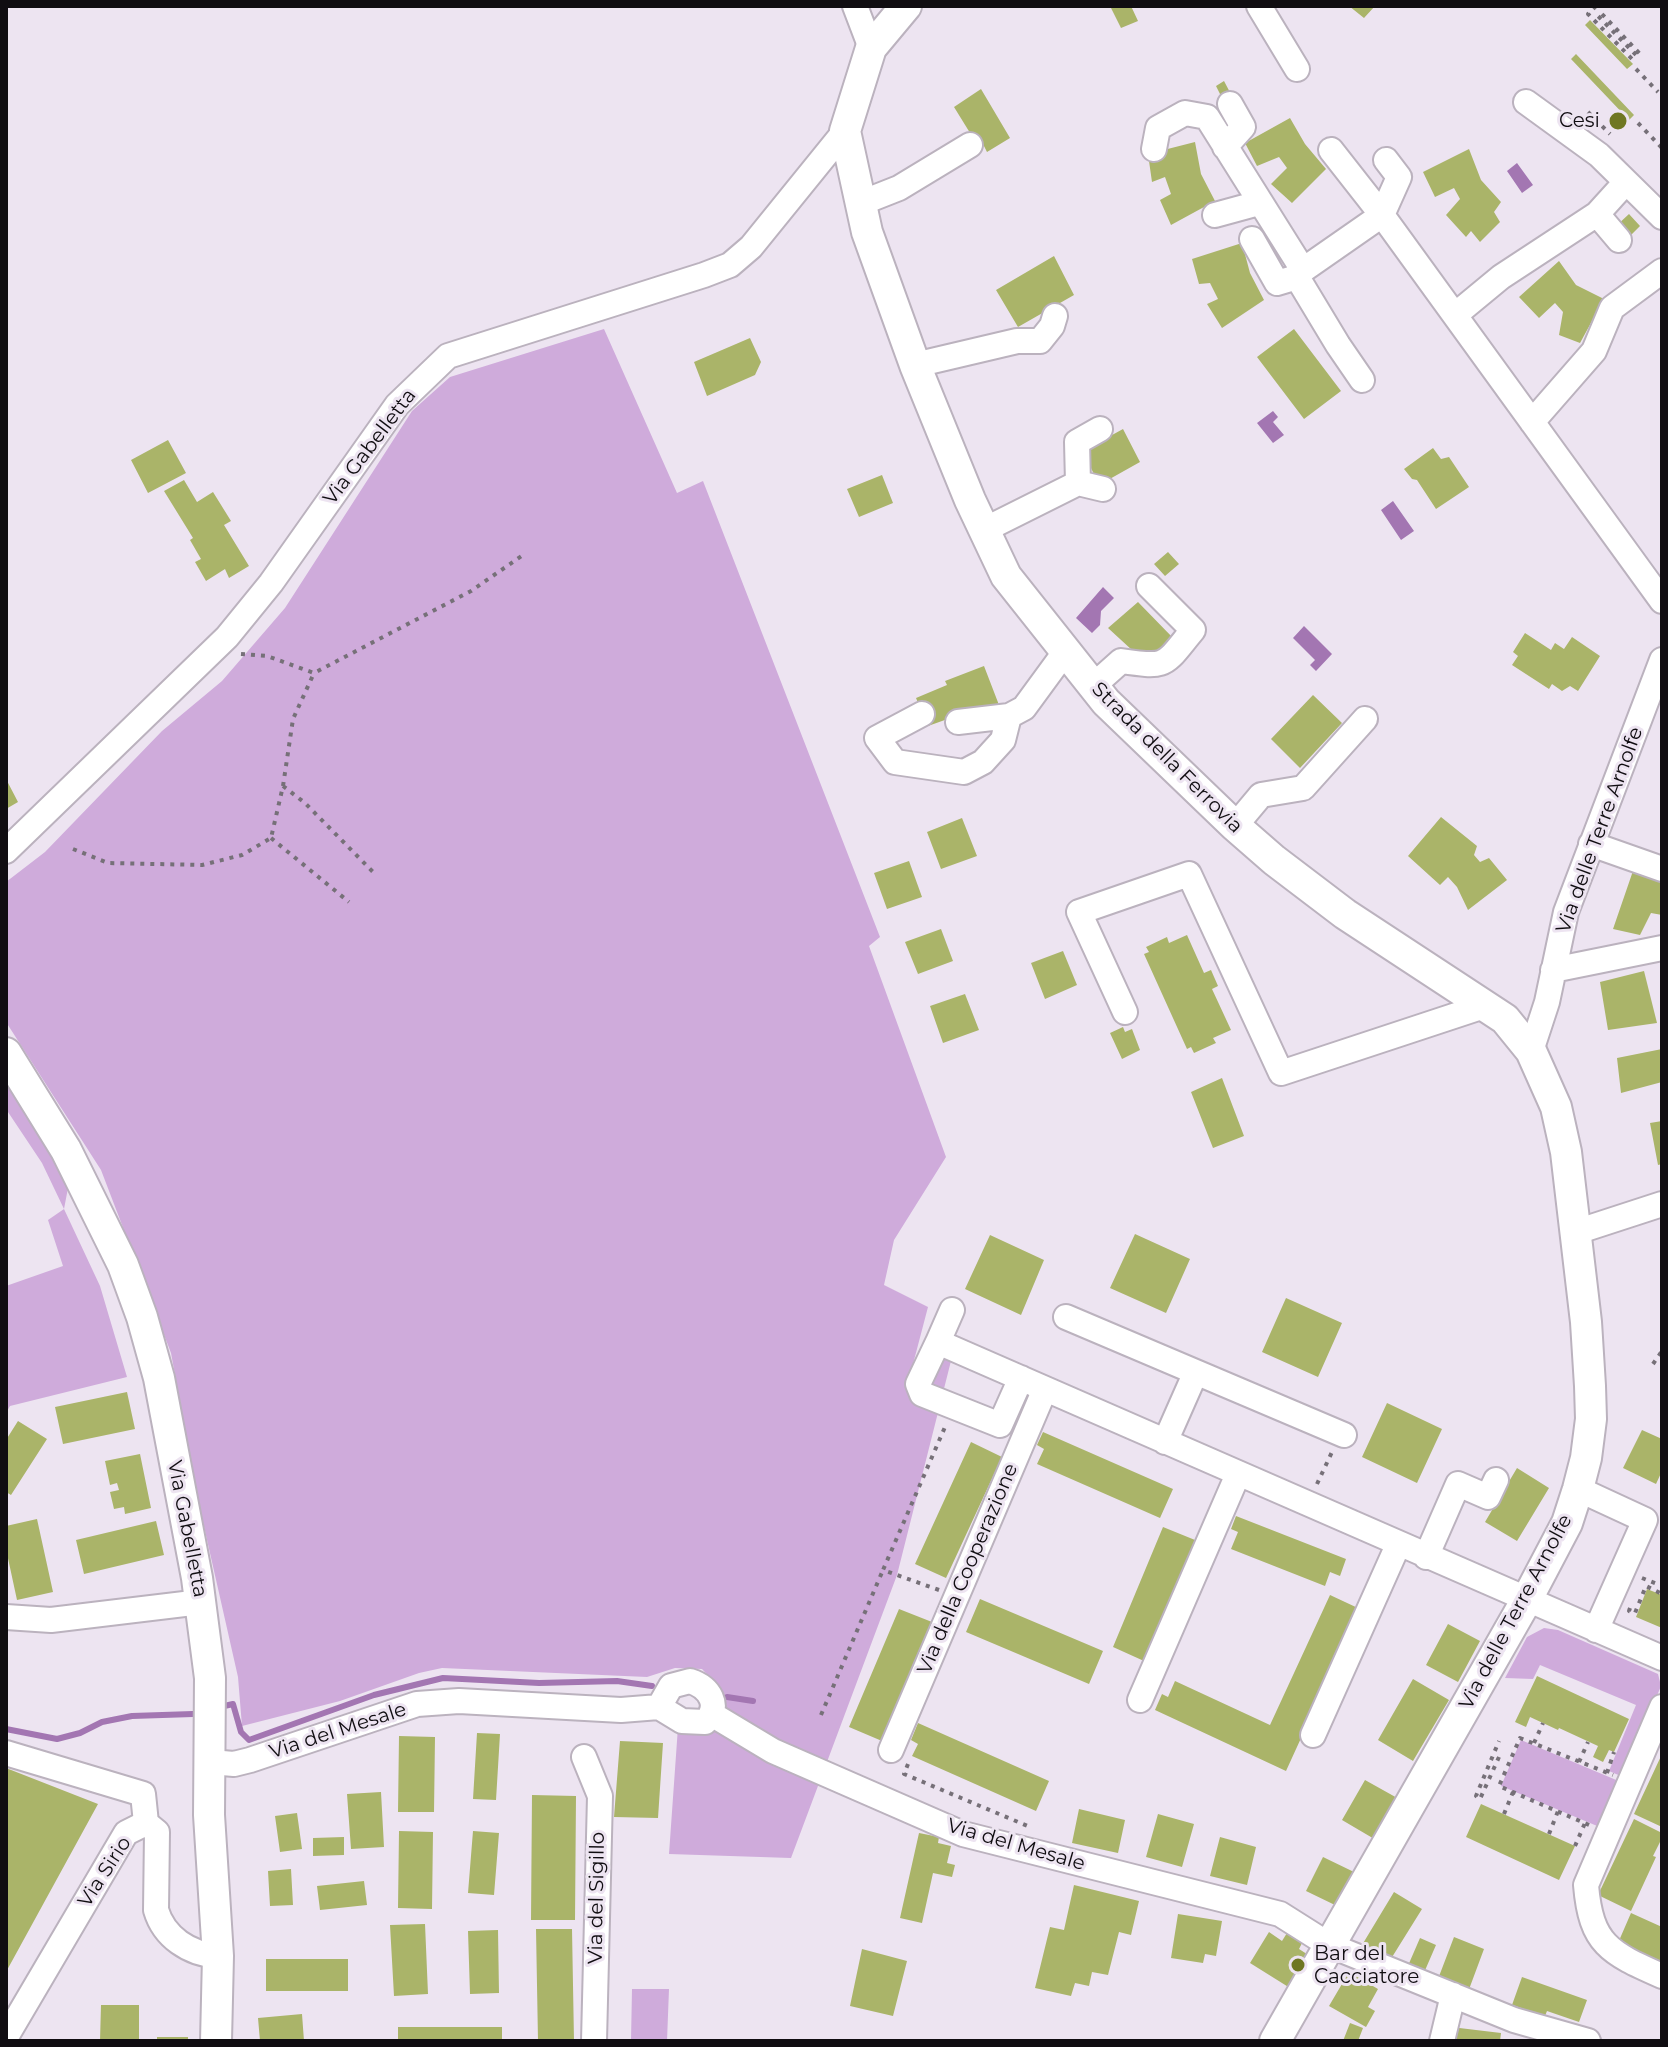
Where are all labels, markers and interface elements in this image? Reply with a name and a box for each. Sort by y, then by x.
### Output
place label: Cesi [1559,109,1600,133]
marker: Cesi [1607,110,1629,132]
street label: Via Gabelletta [319,384,421,510]
street label: Strada della Ferrovia [1086,677,1248,839]
street label: Via delle Terre Arnolfe [1552,724,1648,936]
street label: Via Gabelletta [162,1458,212,1600]
street label: Via della Cooperazione [913,1460,1023,1678]
street label: Via delle Terre Arnolfe [1454,1510,1578,1714]
street label: Via del Mesale [267,1698,409,1764]
street label: Via del Mesale [944,1814,1088,1876]
street label: Via Sirio [73,1832,137,1912]
street label: Via del Sigillo [584,1832,610,1964]
place label: Bar del Cacciatore [1314,1942,1419,1989]
marker: Bar del Cacciatore [1289,1956,1307,1974]

